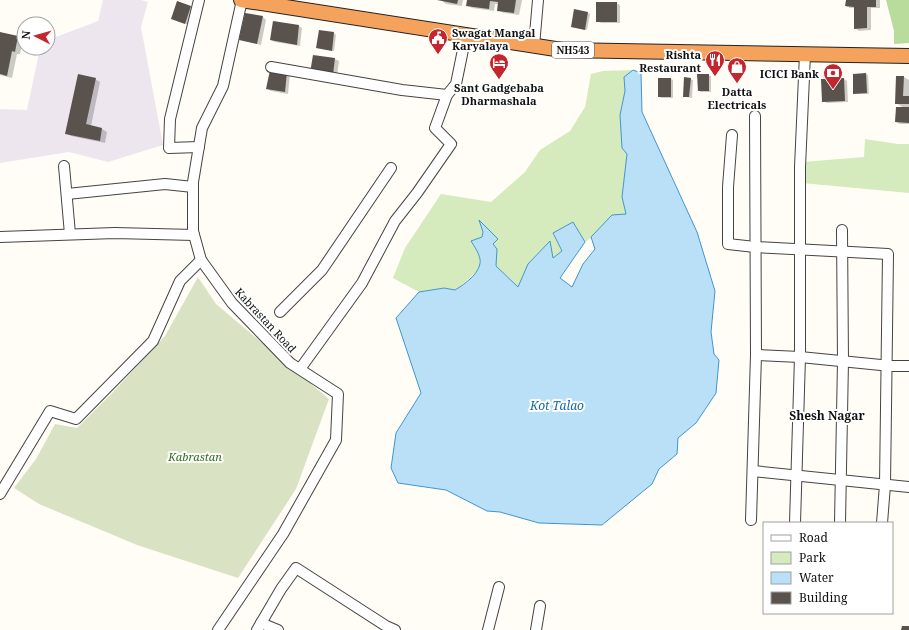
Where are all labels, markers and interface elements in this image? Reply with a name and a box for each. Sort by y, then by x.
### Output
north arrow [16,16,56,56]
place label: Swagat Mangal Karyalaya [452,25,536,53]
public building icon: Swagat Mangal Karyalaya [427,27,449,55]
text: N [18,29,34,40]
road number: NH543 [552,42,594,58]
place label: Rishta Restaurant [639,47,702,75]
restaurant icon: Rishta Restaurant [704,49,726,77]
hotel icon: Sant Gadgebaba Dharmashala [488,52,510,80]
shop icon: Datta Electricals [726,56,748,84]
bank icon: ICICI Bank [822,62,844,90]
place label: ICICI Bank [760,66,819,81]
place label: Sant Gadgebaba Dharmashala [454,80,544,108]
place label: Datta Electricals [708,84,766,112]
street label: Kabrastan Road [232,284,300,356]
water label: Kot Talao [529,397,584,414]
district label: Shesh Nagar [789,407,865,424]
park label: Kabrastan [167,449,222,464]
legend [763,522,893,614]
text: Road [799,529,829,546]
text: Park [799,549,827,566]
text: Water [799,569,834,586]
text: Building [799,589,848,606]

